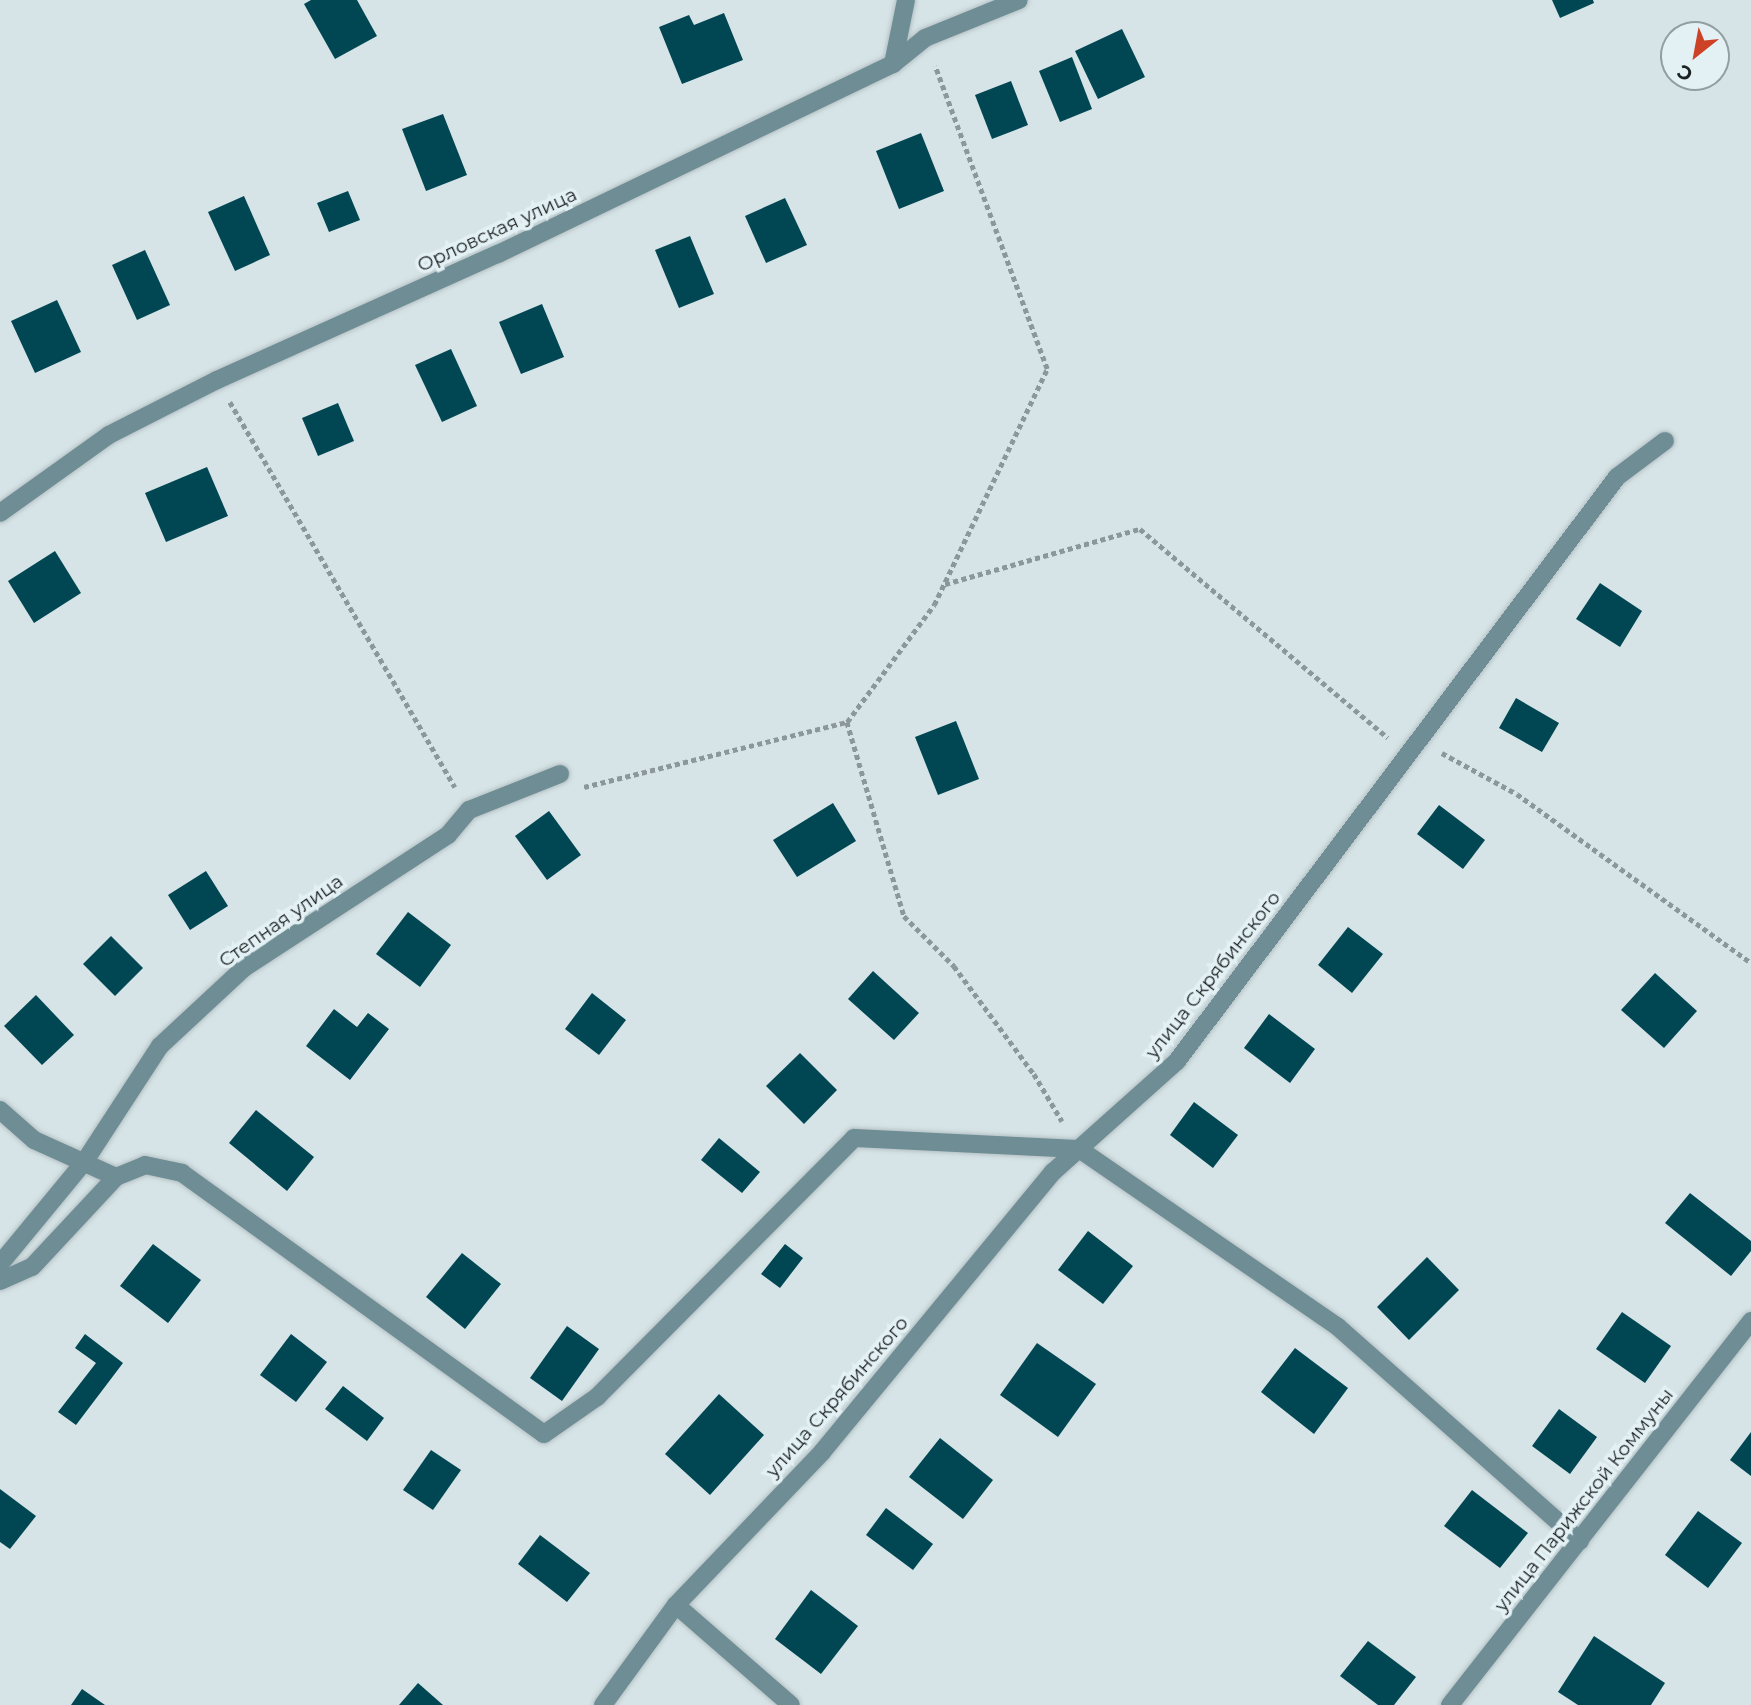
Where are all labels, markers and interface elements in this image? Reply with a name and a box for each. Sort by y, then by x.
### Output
north arrow [1660,21,1730,91]
text: С [1673,59,1697,86]
street label: Орловская улица [414,183,580,277]
street label: Степная улица [215,870,347,972]
street label: улица Скрябинского [1141,887,1285,1063]
street label: улица Скрябинского [761,1312,913,1482]
street label: улица Парижской Коммуны [1490,1384,1678,1616]

